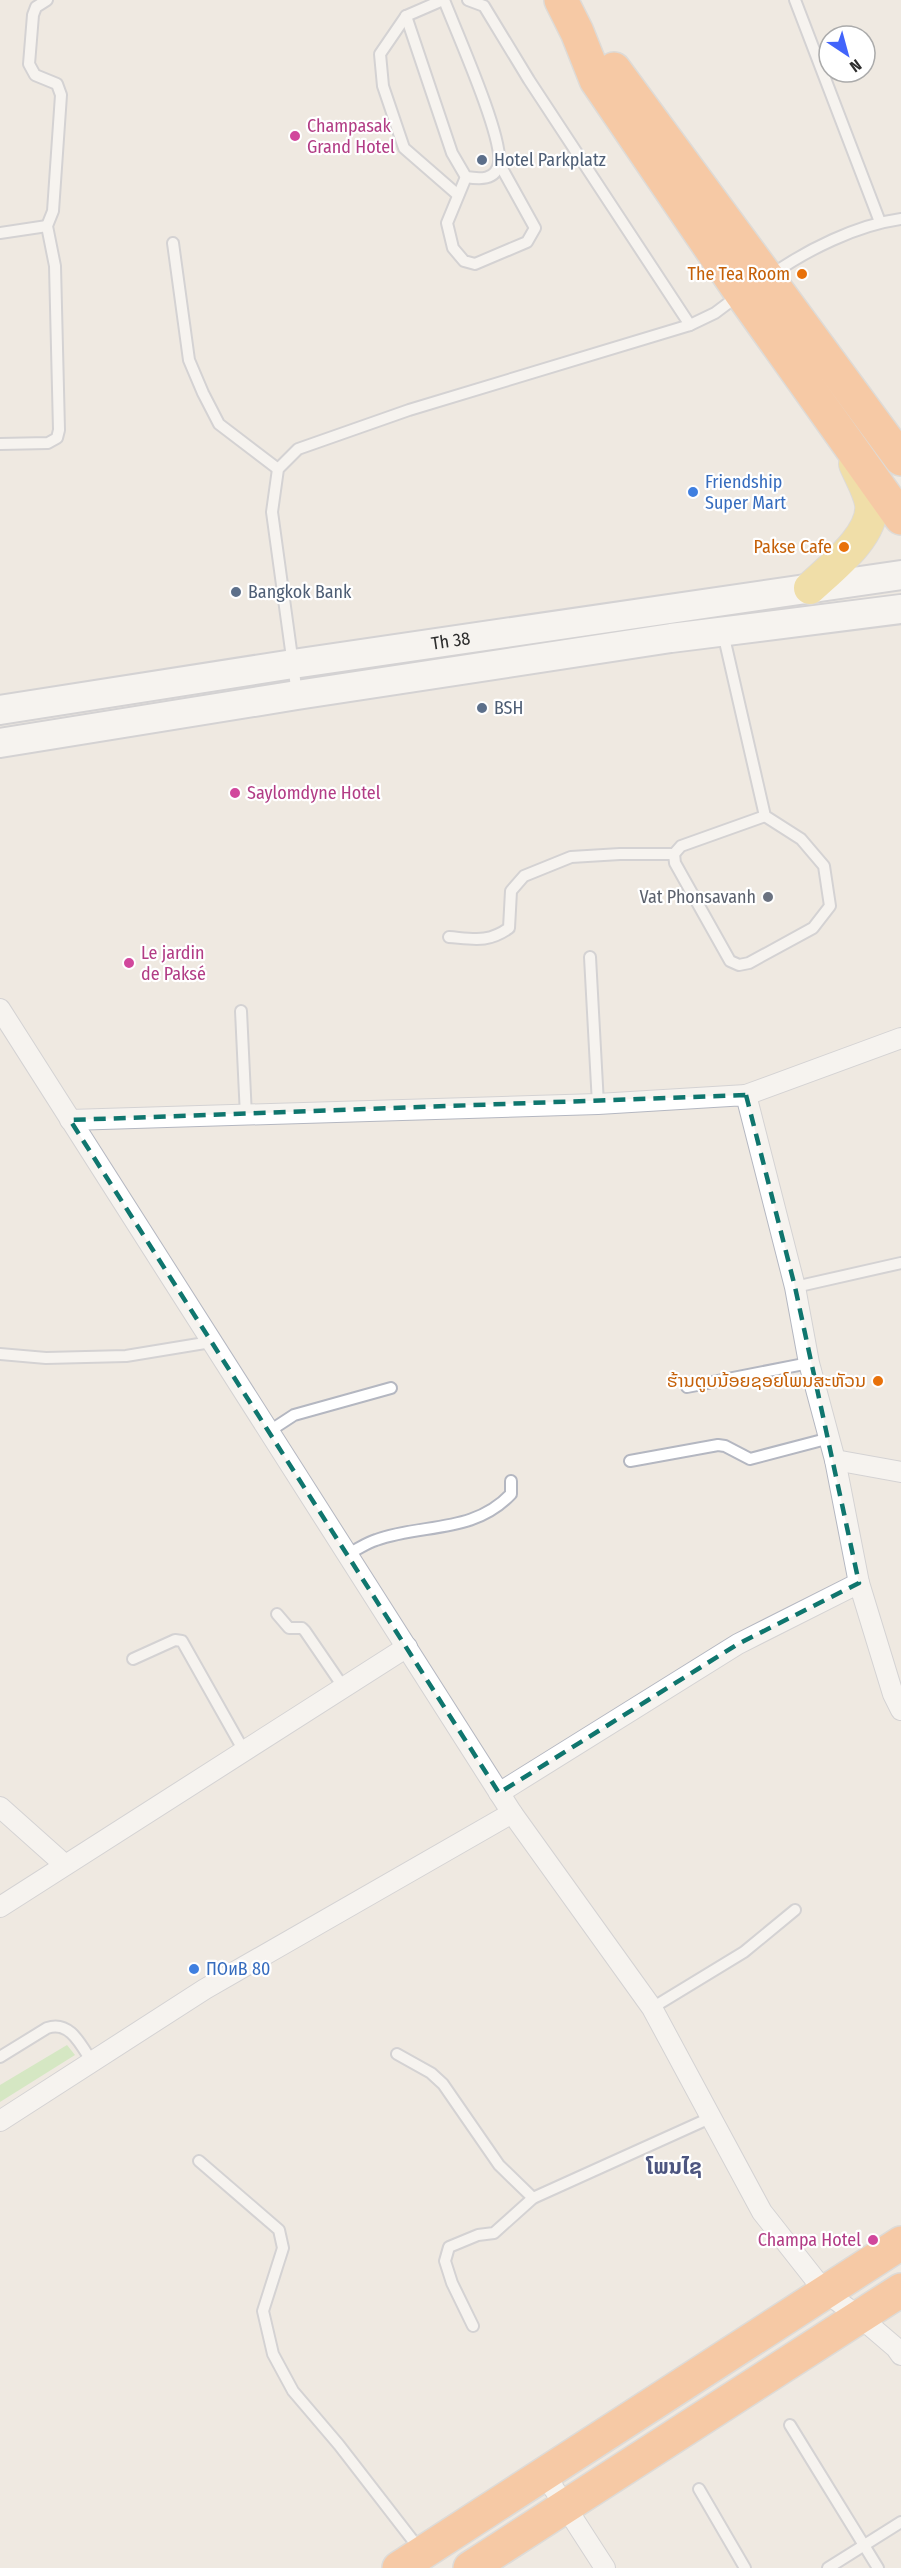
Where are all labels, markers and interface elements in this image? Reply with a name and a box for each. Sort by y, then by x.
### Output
north arrow [817,24,877,84]
text: N [846,55,865,76]
place label: Champasak Grand Hotel [307,115,395,158]
marker: Champasak Grand Hotel [288,129,302,143]
place label: Hotel Parkplatz [494,149,606,171]
marker: Hotel Parkplatz [475,153,489,167]
place label: The Tea Room [688,263,790,285]
marker: The Tea Room [795,267,809,281]
place label: Friendship Super Mart [705,471,786,514]
marker: Friendship Super Mart [686,485,700,499]
place label: Pakse Cafe [754,536,832,558]
marker: Pakse Cafe [837,540,851,554]
place label: Bangkok Bank [248,581,352,603]
marker: Bangkok Bank [229,585,243,599]
street label: Th 38 [430,627,472,655]
place label: BSH [494,697,523,719]
marker: BSH [475,701,489,715]
place label: Saylomdyne Hotel [247,782,381,804]
marker: Saylomdyne Hotel [228,786,242,800]
place label: Vat Phonsavanh [639,886,756,908]
marker: Vat Phonsavanh [761,890,775,904]
place label: Le jardin de Paksé [141,942,206,985]
marker: Le jardin de Paksé [122,956,136,970]
place label: ຮ້ານຕູບນ້ອຍຊອຍໂພນສະຫັວນ [667,1370,866,1393]
marker: ຮ້ານຕູບນ້ອຍຊອຍໂພນສະຫັວນ [871,1374,885,1388]
place label: ПОиВ 80 [206,1958,270,1980]
marker: ПОиВ 80 [187,1962,201,1976]
district label: ໂພນໄຊ [645,2154,702,2180]
place label: Champa Hotel [758,2229,861,2251]
marker: Champa Hotel [866,2233,880,2247]

